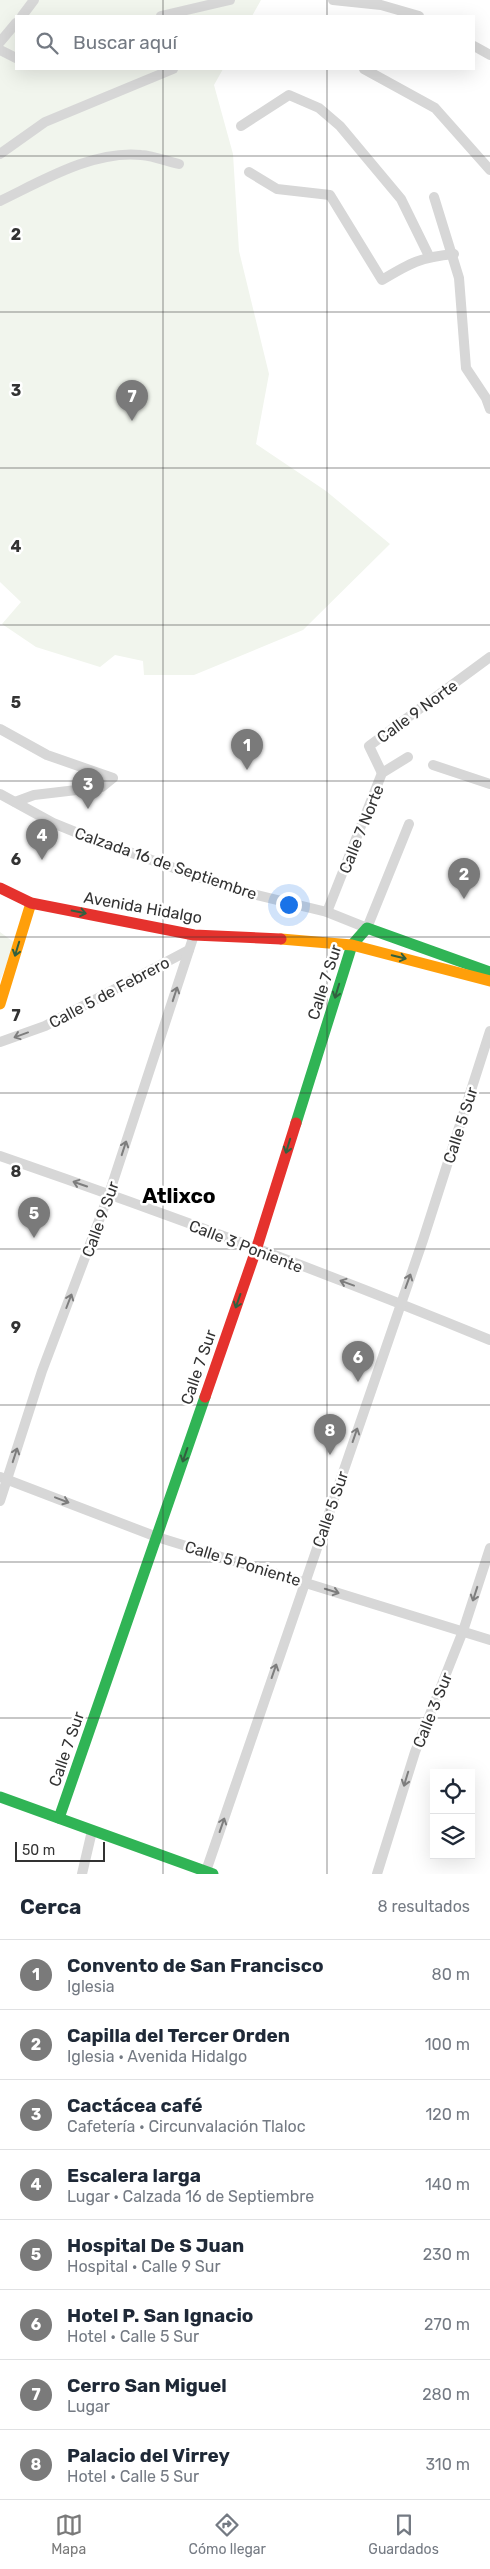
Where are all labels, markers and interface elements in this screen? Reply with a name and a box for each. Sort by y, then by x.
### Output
search box [15,15,475,70]
icon: search [33,29,61,57]
text: Buscar aquí [73,31,177,54]
text: 2 [11,225,21,244]
pin: 7 [116,380,148,421]
text: 3 [11,381,21,400]
text: 4 [11,537,22,556]
street label: Calle 9 Norte [373,676,461,747]
text: 5 [11,693,21,712]
pin: 1 [231,729,263,770]
pin: 3 [72,768,104,809]
street label: Calle 7 Norte [335,782,388,876]
pin: 4 [26,819,58,860]
street label: Calzada 16 de Septiembre [72,823,260,904]
text: 6 [11,850,21,869]
pin: 2 [448,858,480,899]
street label: Avenida Hidalgo [82,888,204,927]
your location [276,892,302,918]
one-way arrow [71,908,87,917]
one-way arrow [12,941,21,957]
street label: Calle 7 Sur [303,942,346,1022]
street label: Calle 5 de Febrero [46,953,173,1032]
one-way arrow [390,953,406,962]
one-way arrow [332,983,341,999]
one-way arrow [170,986,180,1002]
text: 7 [11,1006,21,1025]
one-way arrow [13,1030,29,1040]
street label: Calle 5 Sur [439,1085,482,1166]
one-way arrow [283,1138,292,1154]
one-way arrow [120,1141,130,1157]
text: 8 [11,1162,22,1181]
one-way arrow [73,1179,88,1188]
street label: Calle 9 Sur [78,1179,123,1260]
district label: Atlixco [142,1183,216,1208]
pin: 5 [18,1197,50,1238]
street label: Calle 3 Poniente [186,1216,305,1277]
one-way arrow [404,1274,413,1289]
one-way arrow [340,1278,355,1287]
one-way arrow [233,1293,242,1308]
one-way arrow [65,1294,74,1309]
text: 9 [11,1318,21,1337]
street label: Calle 7 Sur [177,1327,220,1407]
pin: 6 [342,1341,374,1382]
pin: 8 [314,1414,346,1455]
one-way arrow [351,1428,360,1443]
one-way arrow [180,1446,189,1462]
one-way arrow [11,1447,21,1463]
street label: Calle 5 Sur [309,1469,352,1550]
one-way arrow [54,1496,69,1505]
street label: Calle 5 Poniente [183,1537,303,1590]
one-way arrow [324,1586,340,1596]
one-way arrow [470,1586,480,1602]
one-way arrow [270,1664,279,1680]
street label: Calle 3 Sur [409,1670,456,1751]
street label: Calle 7 Sur [45,1709,88,1789]
map controls [430,1769,475,1859]
button: locate [430,1769,475,1814]
one-way arrow [401,1771,411,1787]
button: layers [430,1814,475,1859]
one-way arrow [218,1818,227,1833]
scale bar [15,1839,105,1862]
text: 50 m [22,1842,55,1859]
text: Cerca [20,1894,81,1919]
text: 8 resultados [377,1897,470,1916]
text: Convento de San Francisco [67,1954,324,1977]
text: 1 [32,1965,40,1984]
text: 80 m [432,1965,470,1984]
text: Iglesia [67,1977,115,1996]
text: Capilla del Tercer Orden [67,2024,290,2047]
text: 2 [31,2035,41,2054]
text: 100 m [425,2035,470,2054]
text: Iglesia · Avenida Hidalgo [67,2047,247,2066]
text: Cactácea café [67,2094,203,2117]
text: 3 [31,2105,41,2124]
text: 120 m [425,2105,470,2124]
text: Cafetería · Circunvalación Tlaloc [67,2117,306,2136]
text: Escalera larga [67,2164,201,2187]
text: 4 [31,2175,41,2194]
text: 140 m [425,2175,470,2194]
text: Lugar · Calzada 16 de Septiembre [67,2187,314,2206]
text: Hospital De S Juan [67,2234,244,2257]
text: 5 [31,2245,41,2264]
text: 230 m [423,2245,470,2264]
text: Hospital · Calle 9 Sur [67,2257,221,2276]
text: Hotel P. San Ignacio [67,2304,253,2327]
text: 6 [31,2315,41,2334]
text: 270 m [424,2315,470,2334]
text: Hotel · Calle 5 Sur [67,2327,199,2346]
text: Cerro San Miguel [67,2374,227,2397]
text: 7 [31,2385,41,2404]
text: 280 m [422,2385,470,2404]
text: Lugar [67,2397,110,2416]
text: Palacio del Virrey [67,2444,230,2467]
text: 8 [31,2455,41,2474]
text: 310 m [426,2455,470,2474]
text: Hotel · Calle 5 Sur [67,2467,199,2486]
tab: Mapa [51,2511,86,2558]
tab: Cómo llegar [189,2511,266,2558]
tab: Guardados [368,2511,439,2558]

